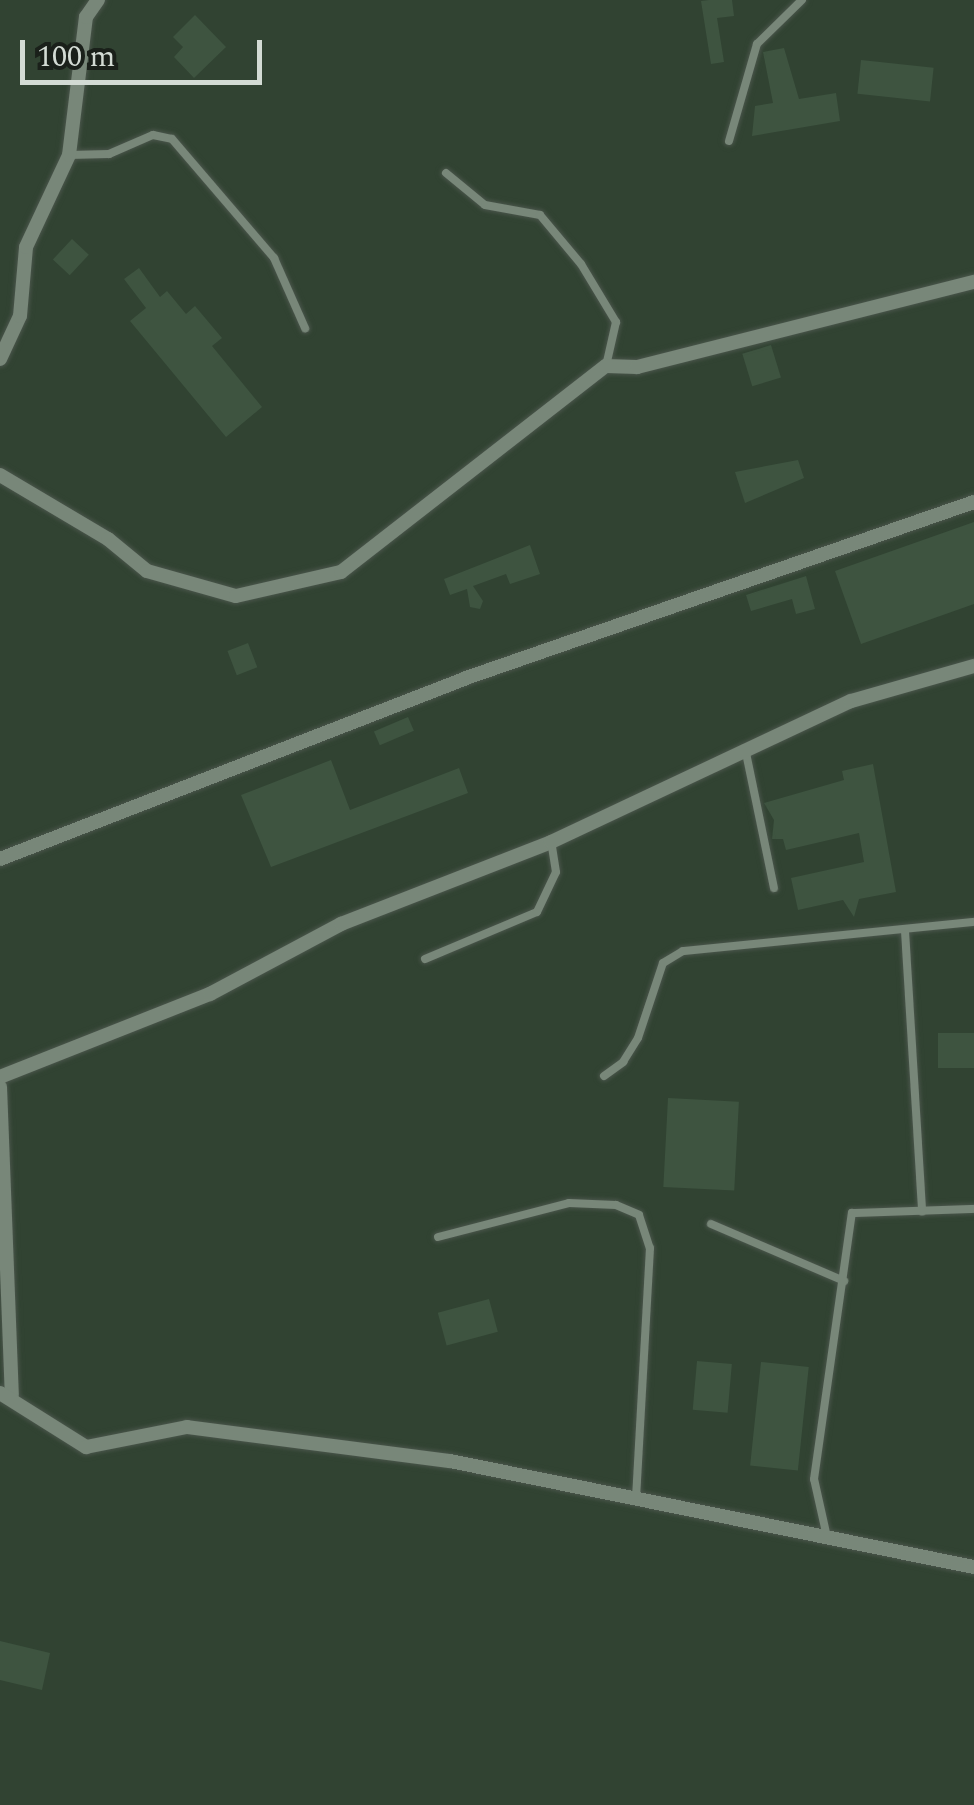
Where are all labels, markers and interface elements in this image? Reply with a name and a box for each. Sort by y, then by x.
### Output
scale bar [25,20,268,82]
text: 100 m [37,34,115,80]

